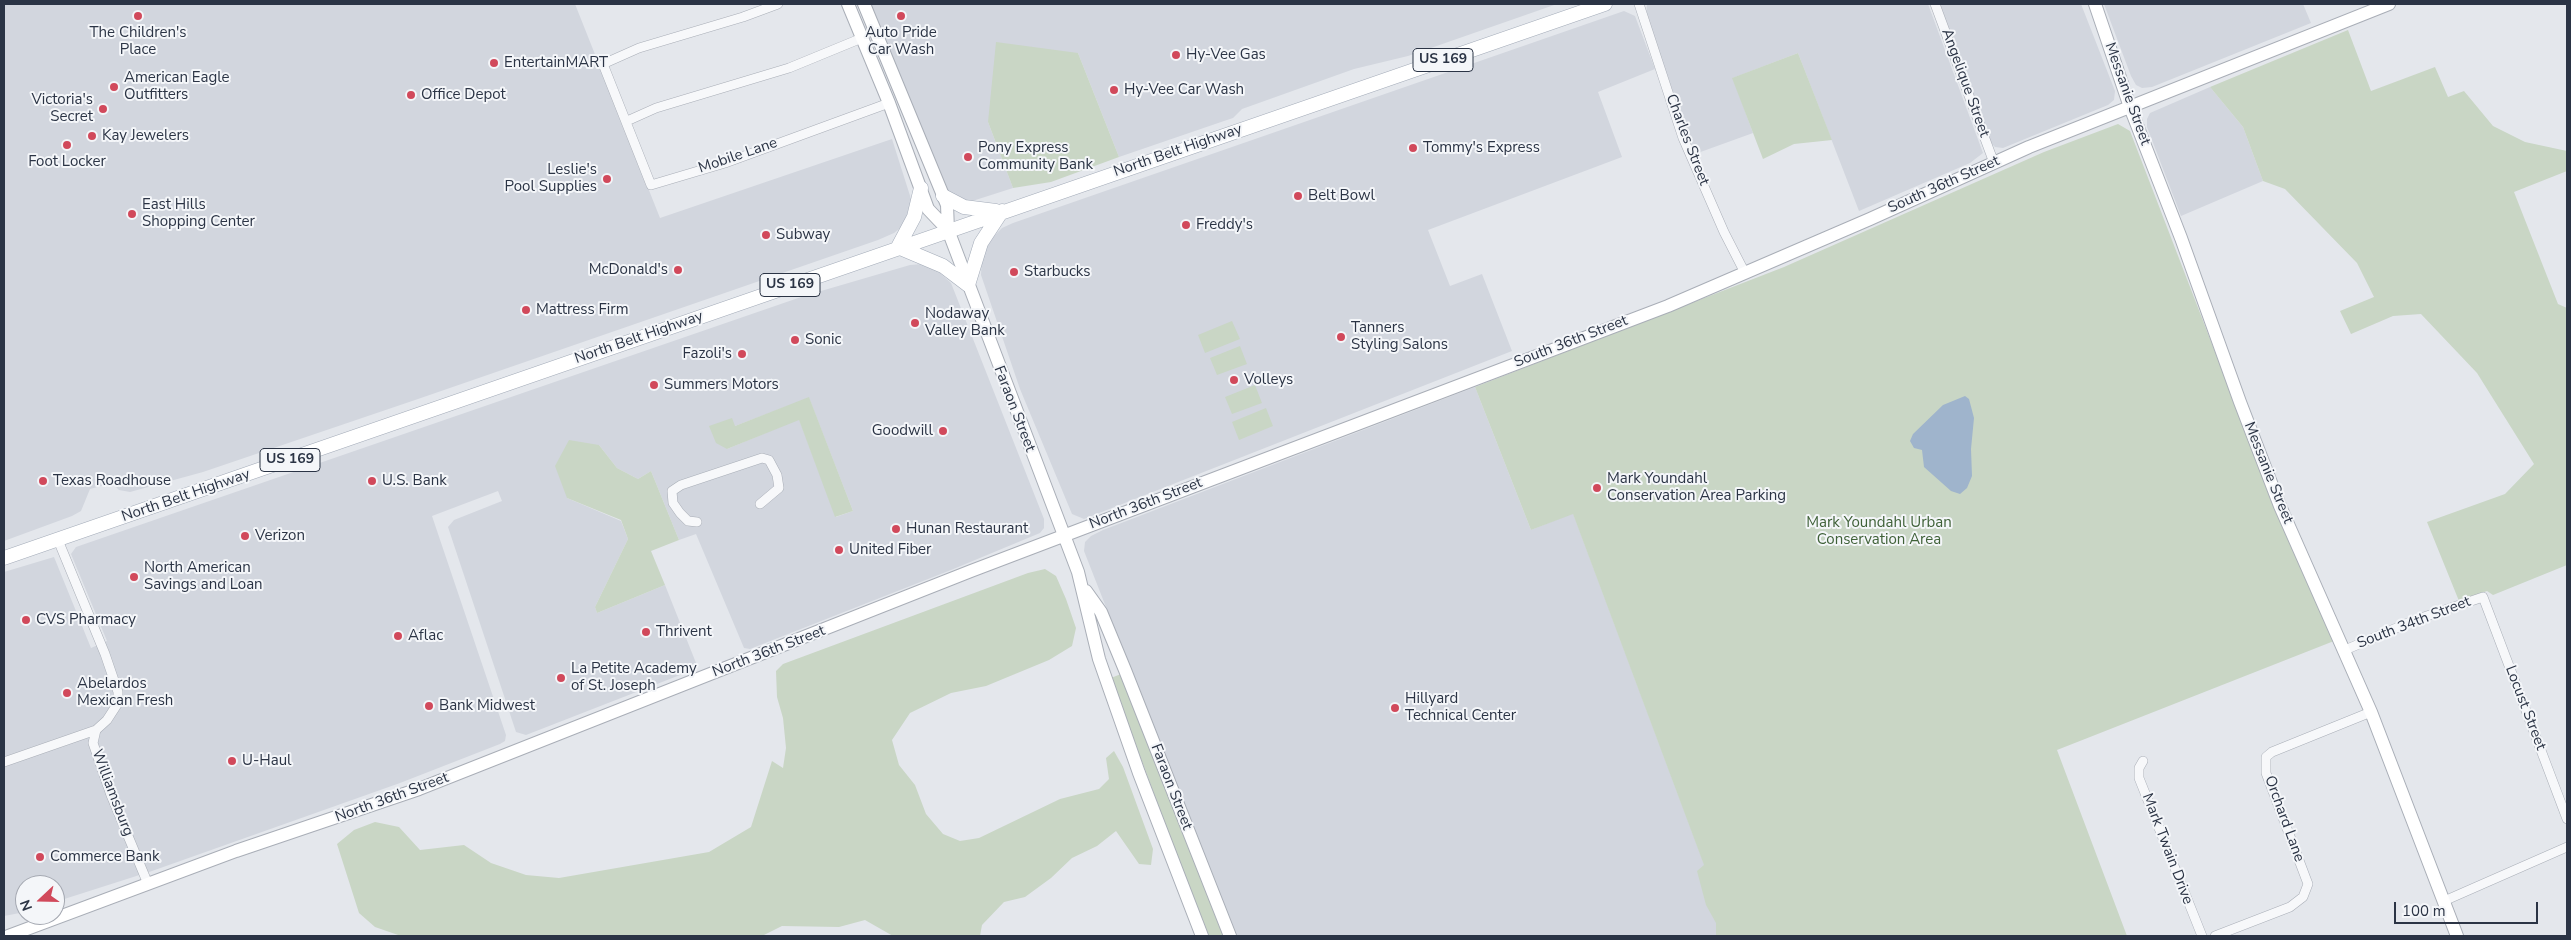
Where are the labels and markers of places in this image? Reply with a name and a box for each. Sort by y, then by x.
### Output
marker: The Children's Place [132,10,144,22]
marker: Auto Pride Car Wash [895,10,907,22]
place label: The Children's Place [90,24,186,59]
place label: Auto Pride Car Wash [865,24,937,59]
place label: Hy-Vee Gas [1186,46,1266,64]
marker: Hy-Vee Gas [1170,49,1182,61]
place label: EntertainMART [504,54,608,72]
marker: EntertainMART [488,57,500,69]
place label: American Eagle Outfitters [124,69,230,104]
marker: American Eagle Outfitters [108,81,120,93]
place label: Hy-Vee Car Wash [1124,81,1244,99]
marker: Hy-Vee Car Wash [1108,84,1120,96]
place label: Office Depot [421,86,506,104]
marker: Office Depot [405,89,417,101]
place label: Victoria's Secret [31,91,93,126]
marker: Victoria's Secret [97,103,109,115]
place label: Kay Jewelers [102,127,189,145]
marker: Kay Jewelers [86,130,98,142]
marker: Foot Locker [61,139,73,151]
place label: Pony Express Community Bank [978,139,1093,174]
place label: Tommy's Express [1423,139,1540,157]
marker: Tommy's Express [1407,142,1419,154]
marker: Pony Express Community Bank [962,151,974,163]
place label: Foot Locker [28,153,106,171]
place label: Leslie's Pool Supplies [505,161,597,196]
marker: Leslie's Pool Supplies [601,173,613,185]
place label: Belt Bowl [1308,187,1375,205]
marker: Belt Bowl [1292,190,1304,202]
place label: East Hills Shopping Center [142,196,255,231]
marker: East Hills Shopping Center [126,208,138,220]
place label: Freddy's [1196,216,1253,234]
marker: Freddy's [1180,219,1192,231]
place label: Subway [776,226,830,244]
marker: Subway [760,229,772,241]
place label: McDonald's [589,261,668,279]
place label: Starbucks [1024,263,1090,281]
marker: McDonald's [672,264,684,276]
marker: Starbucks [1008,266,1020,278]
place label: Mattress Firm [536,301,629,319]
marker: Mattress Firm [520,304,532,316]
place label: Nodaway Valley Bank [925,305,1005,340]
marker: Nodaway Valley Bank [909,317,921,329]
place label: Tanners Styling Salons [1351,319,1448,354]
place label: Sonic [805,331,842,349]
marker: Tanners Styling Salons [1335,331,1347,343]
marker: Sonic [789,334,801,346]
place label: Fazoli's [683,345,732,363]
marker: Fazoli's [736,348,748,360]
place label: Volleys [1244,371,1293,389]
marker: Volleys [1228,374,1240,386]
place label: Summers Motors [664,376,779,394]
marker: Summers Motors [648,379,660,391]
place label: Goodwill [872,422,933,440]
marker: Goodwill [937,425,949,437]
place label: Mark Youndahl Conservation Area Parking [1607,470,1786,505]
place label: Texas Roadhouse [53,472,171,490]
place label: U.S. Bank [382,472,447,490]
marker: Texas Roadhouse [37,475,49,487]
marker: U.S. Bank [366,475,378,487]
marker: Mark Youndahl Conservation Area Parking [1591,482,1603,494]
place label: Hunan Restaurant [906,520,1028,538]
marker: Hunan Restaurant [890,523,902,535]
place label: Verizon [255,527,305,545]
marker: Verizon [239,530,251,542]
place label: United Fiber [849,541,931,559]
marker: United Fiber [833,544,845,556]
place label: North American Savings and Loan [144,559,263,594]
marker: North American Savings and Loan [128,571,140,583]
place label: CVS Pharmacy [36,611,136,629]
marker: CVS Pharmacy [20,614,32,626]
place label: Thrivent [656,623,712,641]
marker: Thrivent [640,626,652,638]
place label: Aflac [408,627,443,645]
marker: Aflac [392,630,404,642]
place label: La Petite Academy of St. Joseph [571,660,697,695]
marker: La Petite Academy of St. Joseph [555,672,567,684]
place label: Abelardos Mexican Fresh [77,675,173,710]
marker: Abelardos Mexican Fresh [61,687,73,699]
place label: Hillyard Technical Center [1405,690,1516,725]
place label: Bank Midwest [439,697,535,715]
marker: Bank Midwest [423,700,435,712]
marker: Hillyard Technical Center [1389,702,1401,714]
place label: U-Haul [242,752,291,770]
marker: U-Haul [226,755,238,767]
place label: Commerce Bank [50,848,160,866]
marker: Commerce Bank [34,851,46,863]

